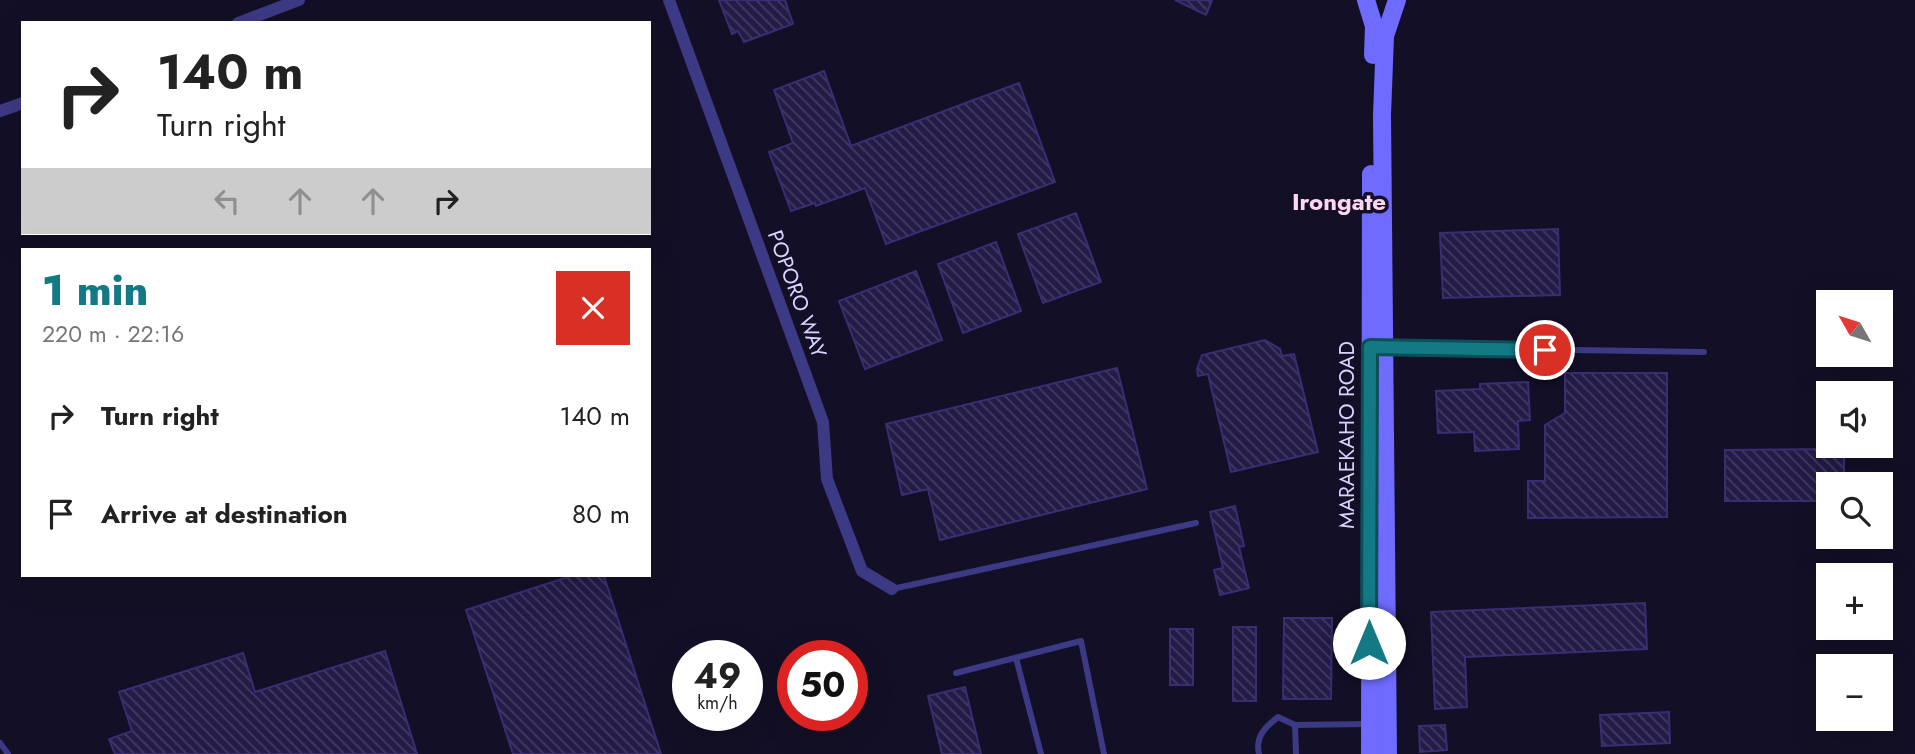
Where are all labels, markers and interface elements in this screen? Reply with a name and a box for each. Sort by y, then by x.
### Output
text: 140 m [157,37,303,107]
icon: right [42,49,133,140]
text: Turn right [157,102,286,148]
icon: left [208,182,246,220]
icon: ahead [281,182,319,220]
icon: ahead [354,182,392,220]
icon: right [427,182,465,220]
district label: Irongate [1292,184,1386,219]
street label: POPORO WAY [760,226,834,362]
text: 1 min [42,260,148,321]
button: close [556,271,630,345]
north arrow [1816,290,1894,368]
map controls [1816,290,1893,731]
text: 220 m · 22:16 [42,317,184,351]
pin [1515,320,1575,380]
icon: arrive [1526,331,1564,369]
street label: MARAEKAHO ROAD [1332,341,1362,529]
button: sound [1816,381,1893,458]
icon: right [42,397,80,435]
text: Turn right [101,397,219,435]
text: 140 m [559,397,630,435]
button: search [1816,472,1893,549]
icon: arrive [42,495,80,533]
text: Arrive at destination [101,495,348,533]
text: 80 m [572,495,630,533]
button: + [1816,563,1893,640]
position arrow [1332,606,1406,680]
speed limit sign: 50 [777,640,868,731]
text: 49 [694,651,741,701]
button: − [1816,654,1893,731]
text: km/h [697,690,738,716]

